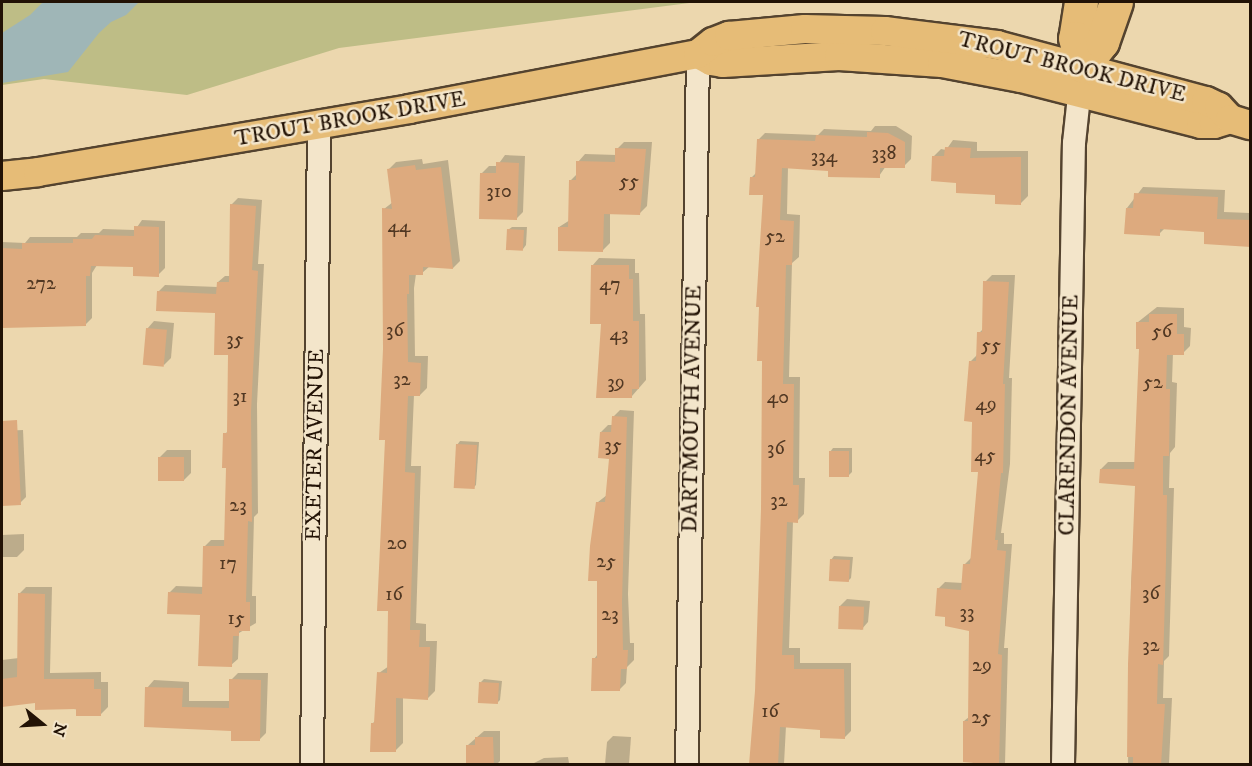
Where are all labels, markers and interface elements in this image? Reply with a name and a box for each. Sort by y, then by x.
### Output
street label: TROUT BROOK DRIVE [955,26,1189,108]
street label: TROUT BROOK DRIVE [233,86,467,152]
house number: 338 [872,141,896,165]
house number: 334 [811,144,837,168]
house number: 55 [619,169,639,193]
house number: 310 [486,179,512,203]
house number: 44 [387,214,411,238]
house number: 52 [765,224,785,248]
house number: 272 [26,271,56,295]
house number: 47 [599,272,621,296]
street label: DARTMOUTH AVENUE [677,285,707,533]
street label: CLARENDON AVENUE [1054,294,1084,536]
house number: 36 [386,318,404,342]
house number: 56 [1152,319,1172,343]
house number: 43 [610,322,628,346]
house number: 35 [226,327,244,351]
house number: 55 [981,333,1001,357]
street label: EXETER AVENUE [300,349,330,541]
house number: 32 [393,367,411,391]
house number: 39 [607,370,625,394]
house number: 52 [1143,370,1163,394]
house number: 31 [233,384,247,408]
house number: 40 [767,385,789,409]
house number: 49 [975,392,997,416]
house number: 35 [604,433,622,457]
house number: 36 [767,436,785,460]
house number: 45 [974,443,996,467]
house number: 32 [770,488,788,512]
house number: 23 [229,493,247,517]
house number: 20 [387,531,407,555]
house number: 25 [596,549,616,573]
house number: 17 [219,551,237,575]
house number: 36 [1142,581,1160,605]
house number: 16 [385,582,403,606]
house number: 33 [960,600,974,624]
house number: 23 [601,602,619,626]
house number: 15 [227,606,245,630]
house number: 32 [1142,633,1160,657]
house number: 29 [972,653,992,677]
north arrow [12,694,72,754]
house number: 16 [761,699,779,723]
house number: 25 [971,705,991,729]
text: N [48,720,71,739]

